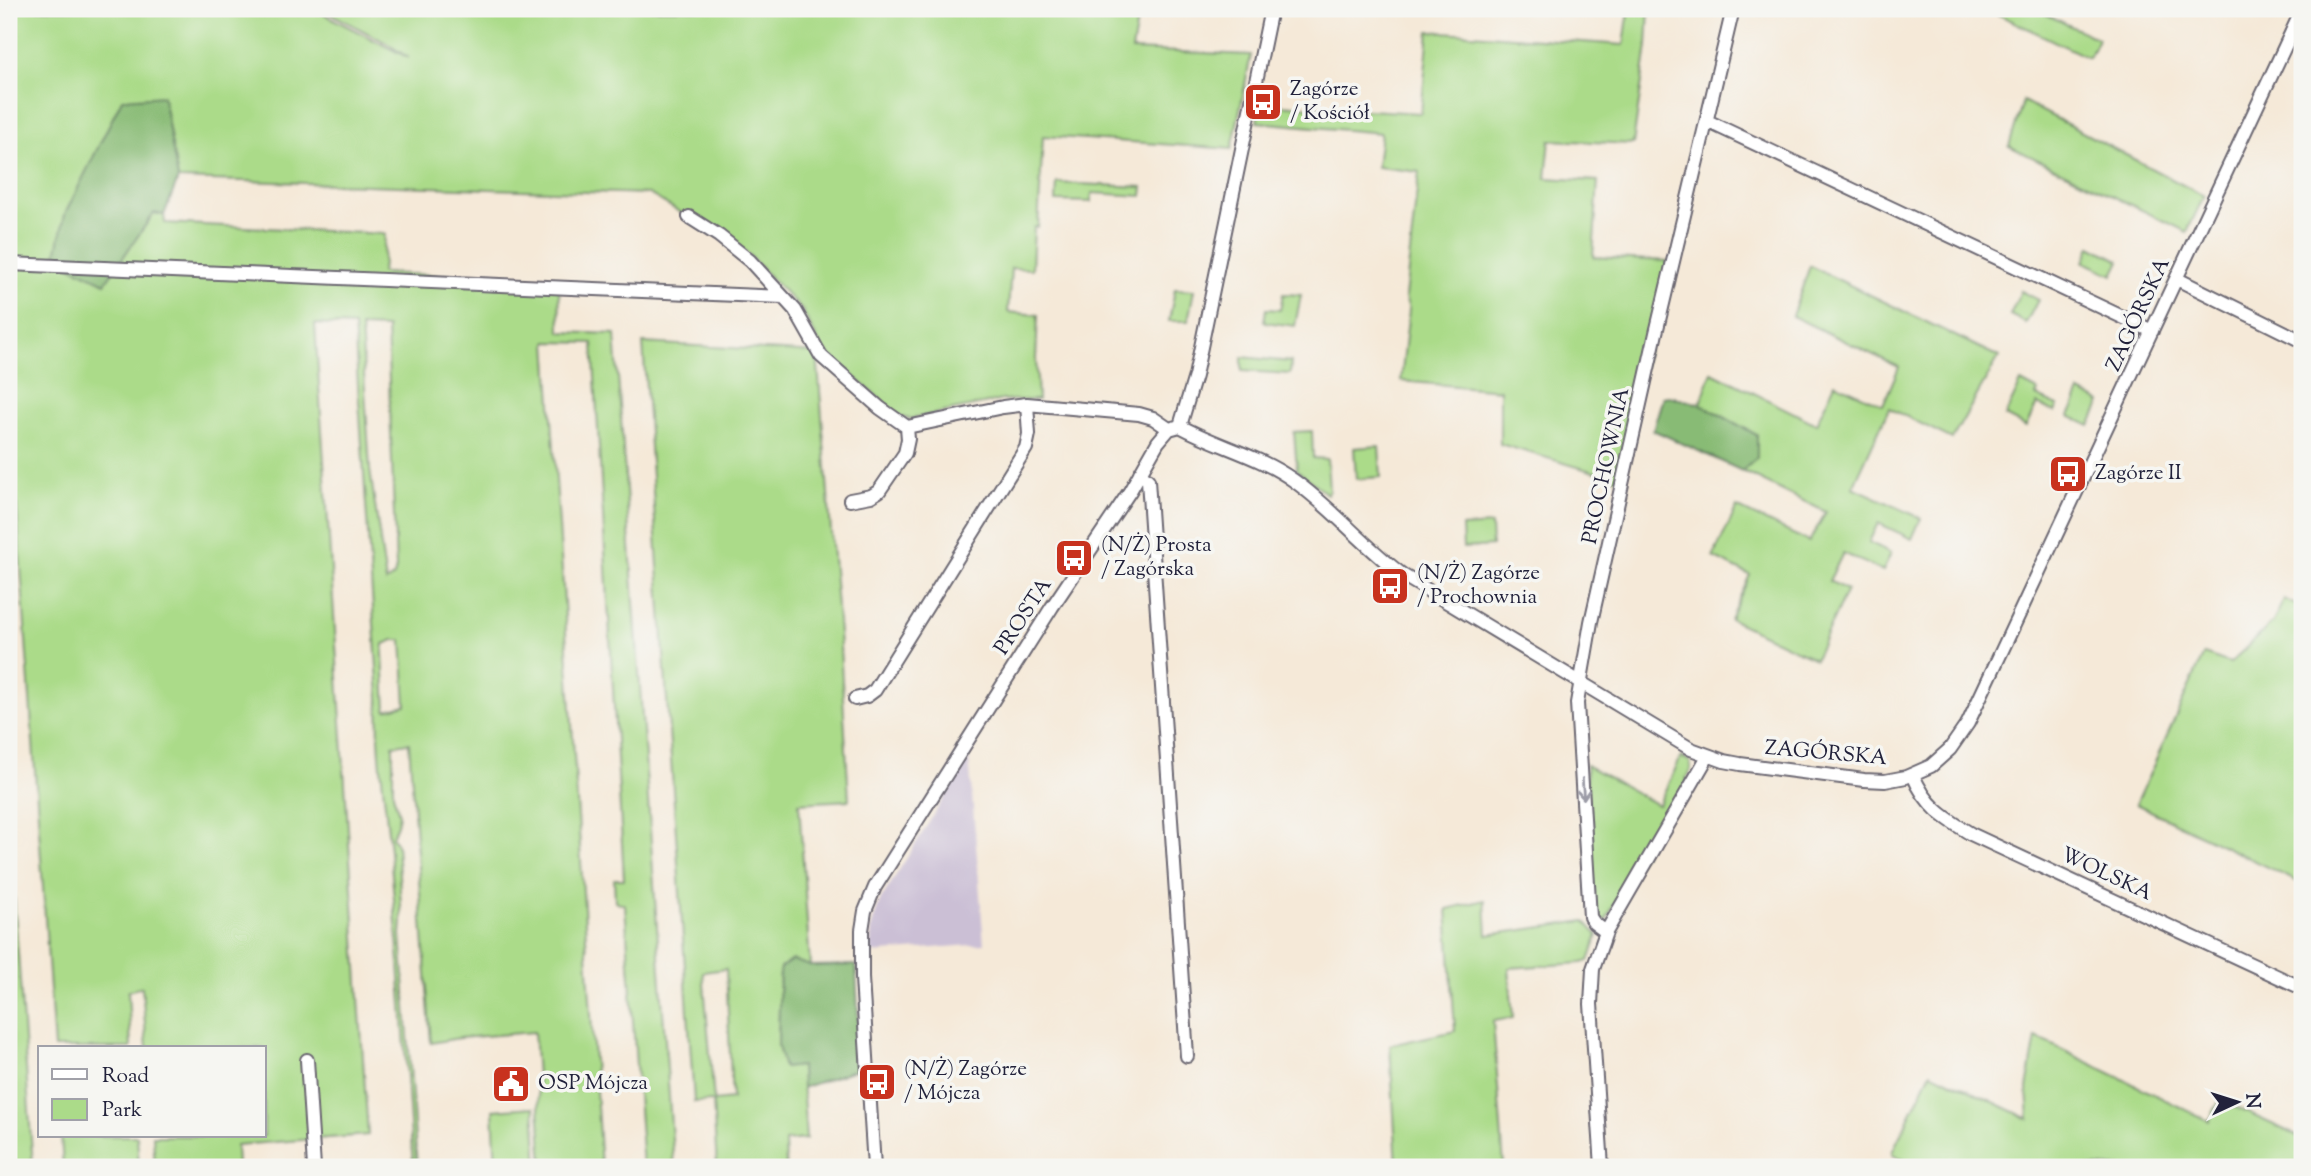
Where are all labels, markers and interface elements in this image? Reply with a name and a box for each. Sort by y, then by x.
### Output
place label: Zagórze / Kościół [1290,75,1370,129]
bus stop icon: Zagórze / Kościół [1242,81,1284,123]
street label: ZAGÓRSKA [2100,253,2178,377]
street label: PROCHOWNIA [1576,385,1638,547]
bus stop icon: Zagórze II [2047,453,2089,495]
place label: Zagórze II [2095,459,2182,489]
place label: (N/Ż) Prosta / Zagórska [1101,531,1212,585]
bus stop icon: (N/Ż) Prosta / Zagórska [1053,537,1095,579]
place label: (N/Ż) Zagórze / Prochownia [1417,559,1540,613]
bus stop icon: (N/Ż) Zagórze / Prochownia [1369,565,1411,607]
street label: PROSTA [988,572,1060,662]
street label: ZAGÓRSKA [1764,734,1888,774]
one-way arrow [1577,778,1590,800]
street label: WOLSKA [2055,841,2157,909]
legend [38,1046,266,1138]
place label: (N/Ż) Zagórze / Mójcza [904,1055,1027,1109]
bus stop icon: (N/Ż) Zagórze / Mójcza [856,1061,898,1103]
text: Road [102,1062,149,1092]
public building icon: OSP Mójcza [490,1063,532,1105]
north arrow [2202,1068,2272,1138]
place label: OSP Mójcza [538,1069,648,1099]
text: N [2237,1092,2265,1109]
text: Park [102,1096,143,1126]

